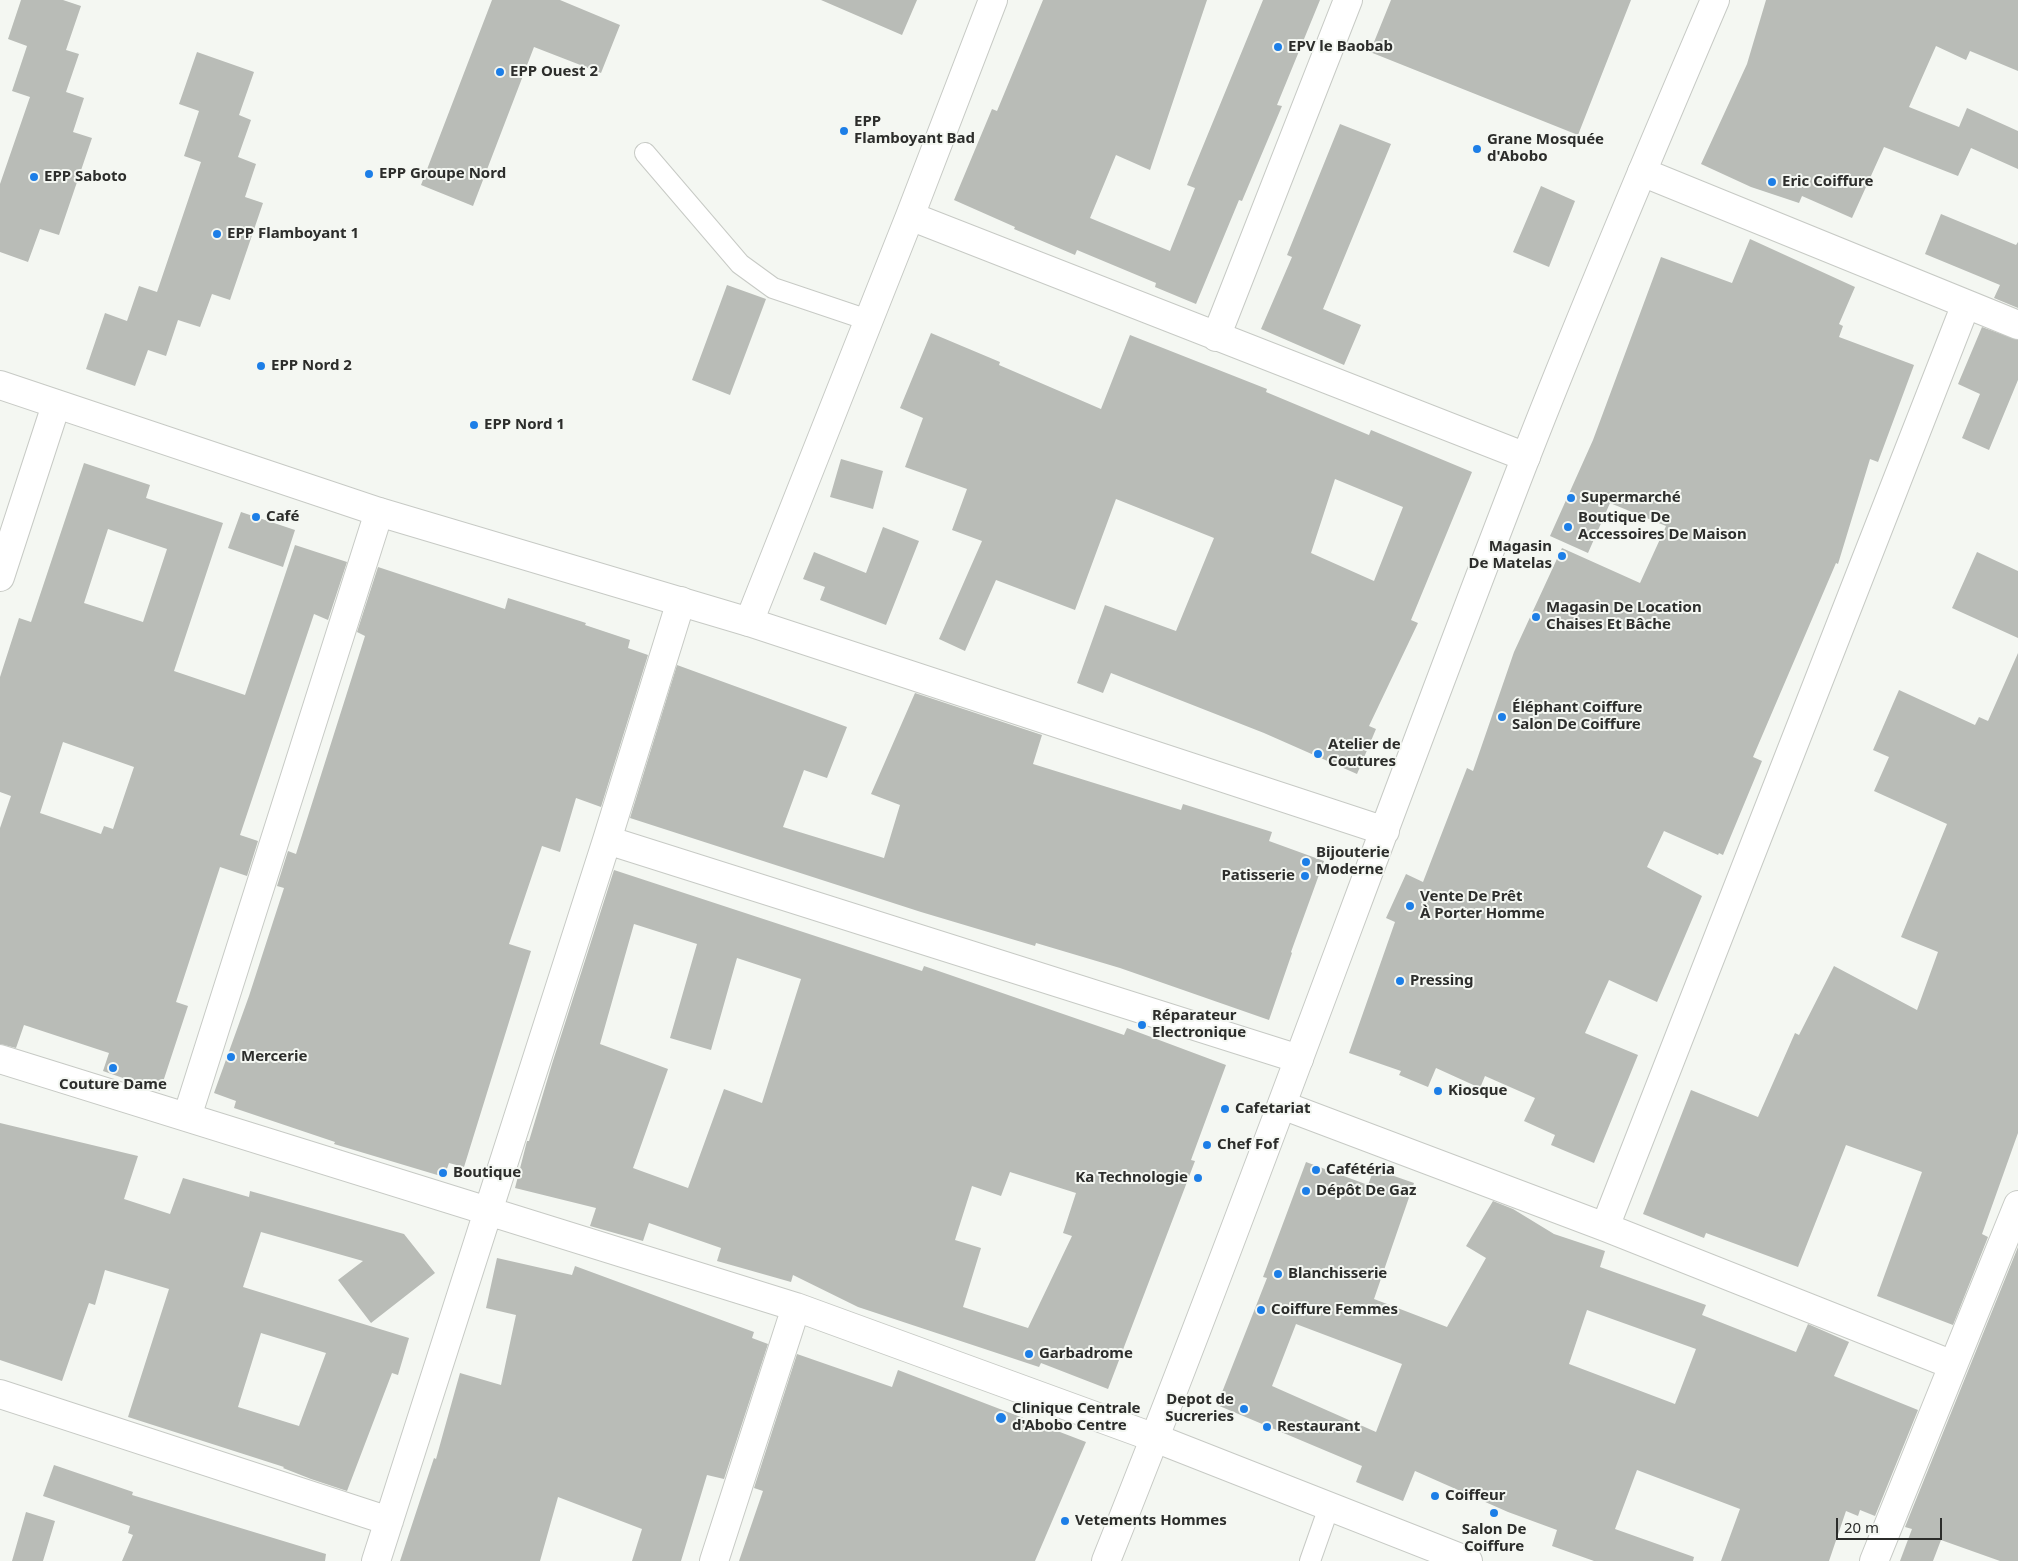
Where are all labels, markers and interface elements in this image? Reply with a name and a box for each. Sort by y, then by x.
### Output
place label: EPV le Baobab [1288,38,1393,56]
marker: EPV le Baobab [1272,41,1284,53]
place label: EPP Ouest 2 [510,63,598,81]
marker: EPP Ouest 2 [494,66,506,78]
place label: EPP Flamboyant Bad [854,113,975,148]
marker: EPP Flamboyant Bad [838,125,850,137]
place label: Grane Mosquée d'Abobo [1487,131,1604,166]
marker: Grane Mosquée d'Abobo [1471,143,1483,155]
place label: EPP Groupe Nord [379,165,506,183]
place label: EPP Saboto [44,168,127,186]
marker: EPP Groupe Nord [363,168,375,180]
marker: EPP Saboto [28,171,40,183]
place label: Eric Coiffure [1782,173,1873,191]
marker: Eric Coiffure [1766,176,1778,188]
place label: EPP Flamboyant 1 [227,225,359,243]
marker: EPP Flamboyant 1 [211,228,223,240]
place label: EPP Nord 2 [271,357,352,375]
marker: EPP Nord 2 [255,360,267,372]
place label: EPP Nord 1 [484,416,565,434]
marker: EPP Nord 1 [468,419,480,431]
place label: Supermarché [1581,489,1681,507]
marker: Supermarché [1565,492,1577,504]
place label: Café [266,508,299,526]
place label: Boutique De Accessoires De Maison [1578,509,1747,544]
marker: Café [250,511,262,523]
marker: Boutique De Accessoires De Maison [1562,521,1574,533]
place label: Magasin De Matelas [1469,538,1552,573]
marker: Magasin De Matelas [1556,550,1568,562]
place label: Magasin De Location Chaises Et Bâche [1546,599,1702,634]
marker: Magasin De Location Chaises Et Bâche [1530,611,1542,623]
place label: Éléphant Coiffure Salon De Coiffure [1512,699,1642,734]
marker: Éléphant Coiffure Salon De Coiffure [1496,711,1508,723]
place label: Atelier de Coutures [1328,736,1401,771]
marker: Atelier de Coutures [1312,748,1324,760]
place label: Bijouterie Moderne [1316,844,1390,879]
marker: Bijouterie Moderne [1300,856,1312,868]
place label: Patisserie [1222,867,1295,885]
marker: Patisserie [1299,870,1311,882]
place label: Vente De Prêt À Porter Homme [1420,888,1545,923]
marker: Vente De Prêt À Porter Homme [1404,900,1416,912]
place label: Pressing [1410,972,1473,990]
marker: Pressing [1394,975,1406,987]
place label: Réparateur Electronique [1152,1007,1246,1042]
marker: Réparateur Electronique [1136,1019,1148,1031]
place label: Mercerie [241,1048,307,1066]
marker: Mercerie [225,1051,237,1063]
marker: Couture Dame [107,1062,119,1074]
place label: Couture Dame [59,1076,167,1094]
place label: Kiosque [1448,1082,1508,1100]
marker: Kiosque [1432,1085,1444,1097]
place label: Cafetariat [1235,1100,1311,1118]
marker: Cafetariat [1219,1103,1231,1115]
place label: Chef Fof [1217,1136,1278,1154]
marker: Chef Fof [1201,1139,1213,1151]
place label: Cafétéria [1326,1161,1395,1179]
place label: Boutique [453,1164,521,1182]
marker: Cafétéria [1310,1164,1322,1176]
marker: Boutique [437,1167,449,1179]
place label: Ka Technologie [1075,1169,1188,1187]
marker: Ka Technologie [1192,1172,1204,1184]
place label: Dépôt De Gaz [1316,1182,1416,1200]
marker: Dépôt De Gaz [1300,1185,1312,1197]
place label: Blanchisserie [1288,1265,1387,1283]
marker: Blanchisserie [1272,1268,1284,1280]
place label: Coiffure Femmes [1271,1301,1398,1319]
marker: Coiffure Femmes [1255,1304,1267,1316]
place label: Garbadrome [1039,1345,1133,1363]
marker: Garbadrome [1023,1348,1035,1360]
place label: Depot de Sucreries [1165,1391,1234,1426]
place label: Clinique Centrale d'Abobo Centre [1012,1400,1141,1435]
marker: Depot de Sucreries [1238,1403,1250,1415]
marker: Clinique Centrale d'Abobo Centre [994,1411,1008,1425]
place label: Restaurant [1277,1418,1360,1436]
marker: Restaurant [1261,1421,1273,1433]
place label: Coiffeur [1445,1487,1505,1505]
marker: Coiffeur [1429,1490,1441,1502]
marker: Salon De Coiffure [1488,1507,1500,1519]
scale bar [1838,1508,1944,1540]
place label: Vetements Hommes [1075,1512,1227,1530]
marker: Vetements Hommes [1059,1515,1071,1527]
text: 20 m [1844,1517,1879,1537]
place label: Salon De Coiffure [1462,1521,1526,1556]

